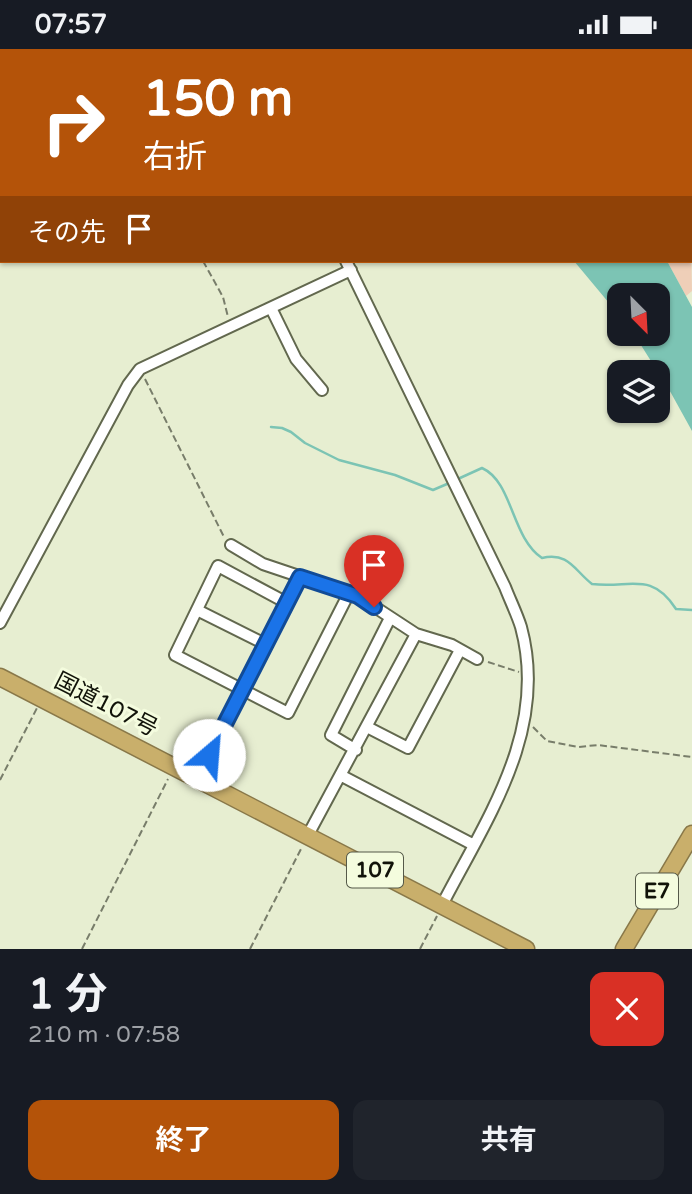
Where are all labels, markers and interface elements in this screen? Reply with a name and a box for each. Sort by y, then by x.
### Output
text: 07:57 [35,9,107,40]
text: 150 m [143,70,293,129]
icon: right [28,77,119,168]
text: 右折 [143,138,207,176]
icon: arrive [120,210,158,248]
text: その先 [28,217,106,248]
north arrow [607,283,670,347]
map controls [607,283,670,423]
button: layers [607,360,670,423]
pin [344,535,404,607]
icon: arrive [355,546,393,584]
street label: 国道107号 [50,667,162,743]
position arrow [172,718,246,792]
road number: 107 [347,853,403,887]
road number: E7 [636,873,678,909]
text: 1 分 [28,969,107,1020]
button: close [590,972,664,1046]
text: 210 m · 07:58 [28,1021,180,1049]
button: 終了 [28,1100,339,1180]
button: 共有 [353,1100,664,1180]

